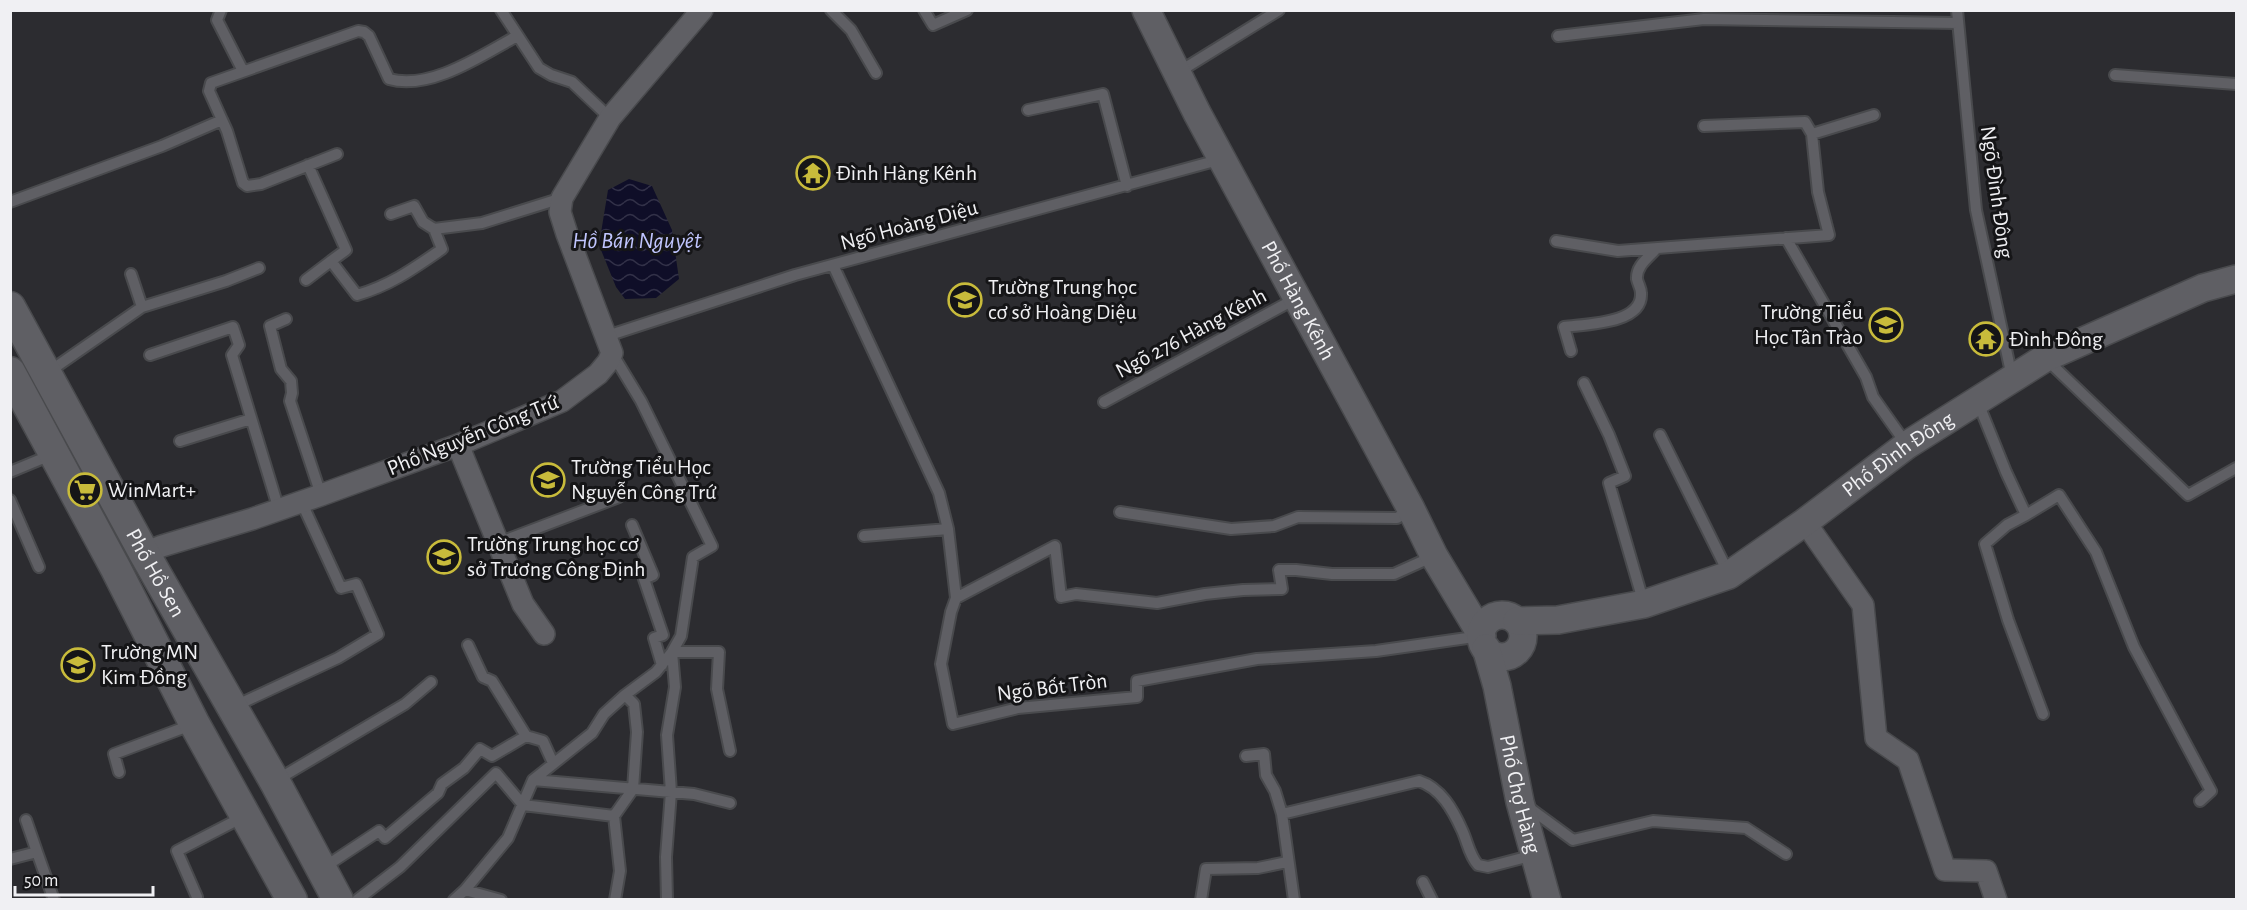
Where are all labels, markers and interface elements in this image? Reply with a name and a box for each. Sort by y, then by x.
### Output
street label: Ngõ Đình Đông [1977,124,2017,260]
temple icon: Đình Hàng Kênh [795,155,831,191]
place label: Đình Hàng Kênh [836,162,977,184]
street label: Ngõ Hoàng Diệu [838,196,980,254]
water label: Hồ Bán Nguyệt [572,229,702,253]
street label: Phố Hàng Kênh [1257,237,1339,364]
place label: Trường Trung học cơ sở Hoàng Diệu [988,276,1137,323]
school or university icon: Trường Trung học cơ sở Hoàng Diệu [947,282,983,318]
street label: Ngõ 276 Hàng Kênh [1112,284,1270,382]
place label: Trường Tiểu Học Tân Trào [1754,301,1863,348]
school or university icon: Trường Tiểu Học Tân Trào [1868,307,1904,343]
temple icon: Đình Đông [1968,321,2004,357]
place label: Đình Đông [2009,328,2103,350]
street label: Phố Nguyễn Công Trứ [384,390,562,480]
street label: Phố Đình Đông [1838,407,1958,501]
place label: Trường Tiểu Học Nguyễn Công Trứ [571,456,717,503]
school or university icon: Trường Tiểu Học Nguyễn Công Trứ [530,462,566,498]
supermarket icon: WinMart+ [67,472,103,508]
place label: WinMart+ [108,479,196,501]
street label: Phố Hồ Sen [122,525,189,621]
place label: Trường Trung học cơ sở Trương Công Định [467,533,646,580]
school or university icon: Trường Trung học cơ sở Trương Công Định [426,539,462,575]
place label: Trường MN Kim Đồng [101,641,198,688]
school or university icon: Trường MN Kim Đồng [60,647,96,683]
street label: Ngõ Bốt Tròn [996,669,1108,705]
street label: Phố Chợ Hàng [1496,733,1545,856]
scale bar [15,859,153,897]
text: 50 m [24,872,58,890]

